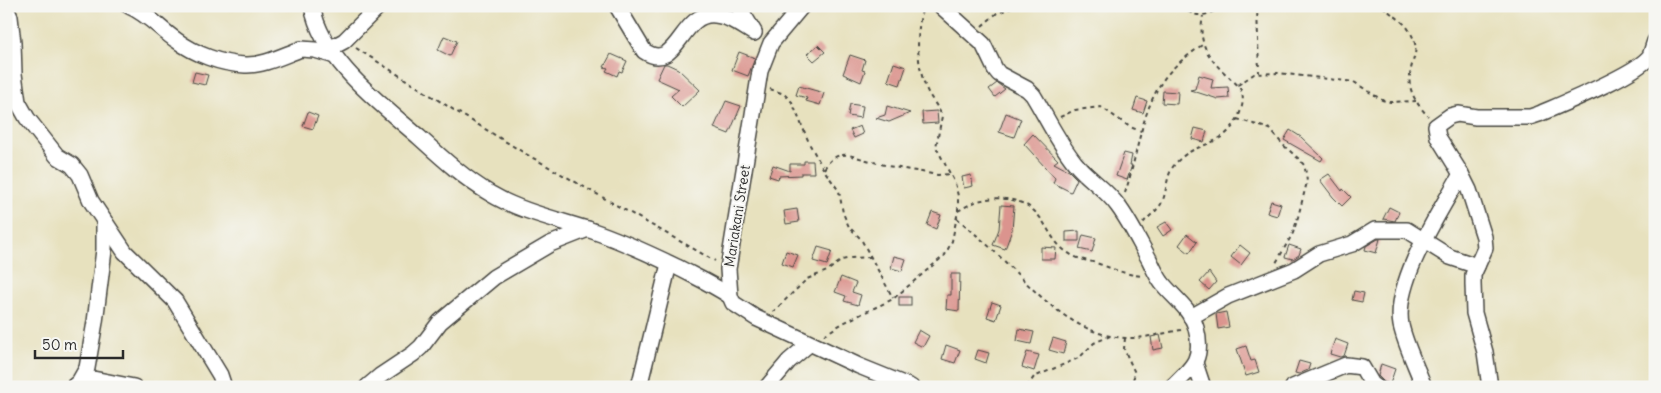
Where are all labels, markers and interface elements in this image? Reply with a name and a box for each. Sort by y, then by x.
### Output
street label: Mariakani Street [720,163,754,268]
scale bar [35,328,122,360]
text: 50 m [42,335,77,354]

